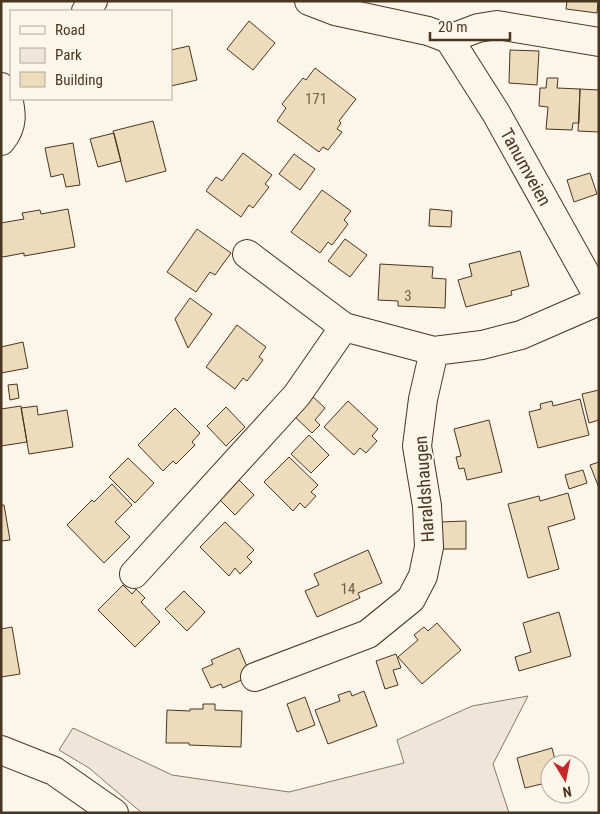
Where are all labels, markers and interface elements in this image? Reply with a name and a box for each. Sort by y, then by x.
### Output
legend [10,10,172,100]
scale bar [430,10,510,42]
text: 20 m [438,18,468,36]
text: Road [55,21,85,39]
text: Park [55,46,82,64]
text: Building [55,71,103,89]
house number: 171 [305,90,327,108]
street label: Tanumveien [496,125,556,209]
house number: 3 [404,287,412,305]
street label: Haraldshaugen [410,435,438,543]
house number: 14 [341,580,355,598]
north arrow [540,754,590,804]
text: N [562,783,573,800]

